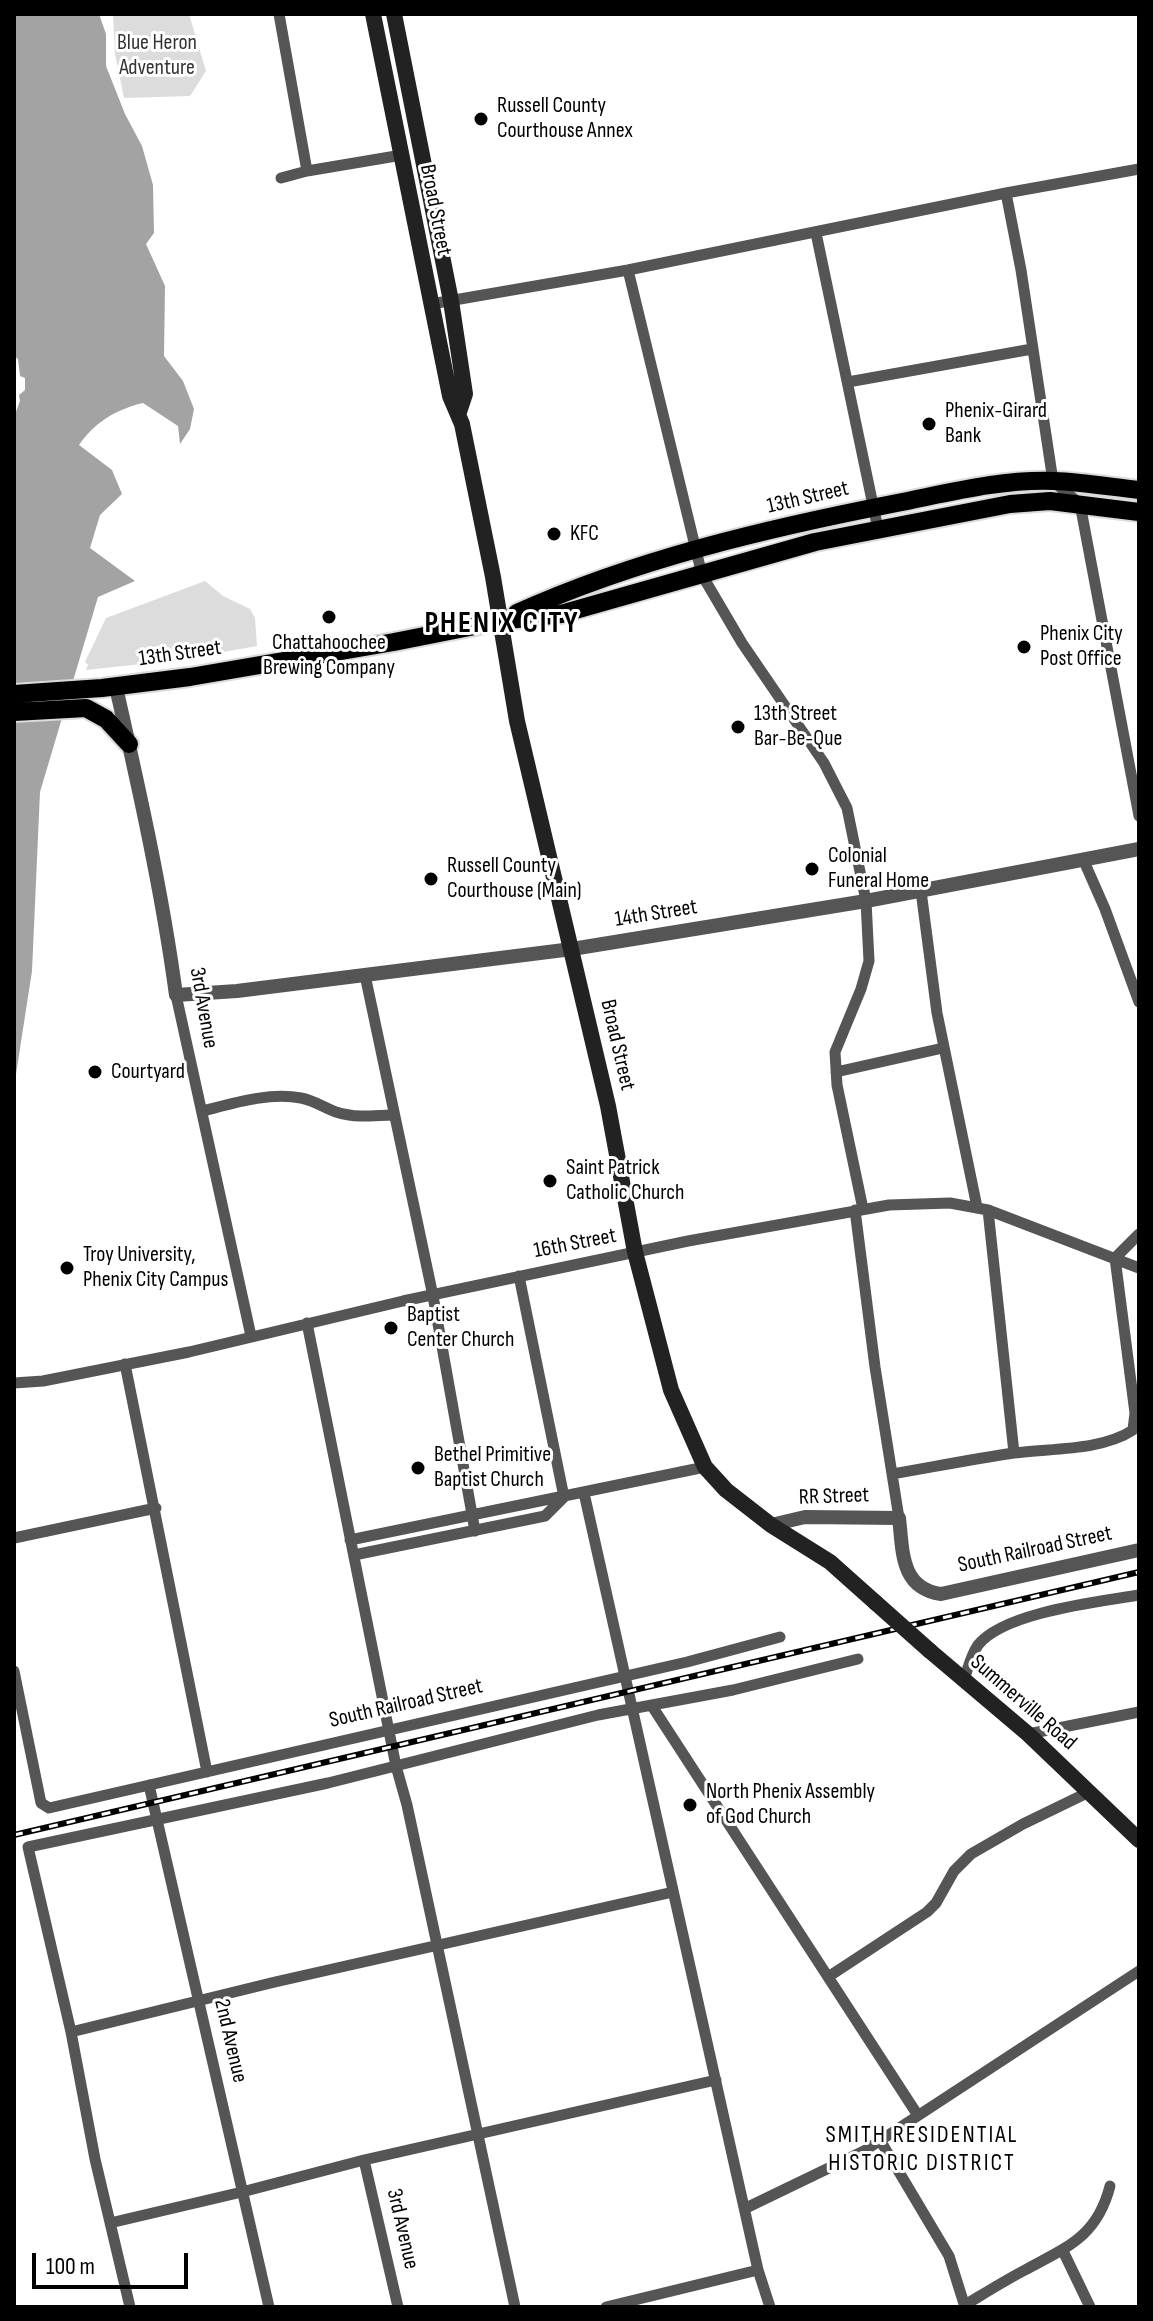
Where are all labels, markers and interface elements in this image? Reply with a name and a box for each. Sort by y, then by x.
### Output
park label: Blue Heron Adventure [117,30,197,82]
place label: Russell County Courthouse Annex [497,93,633,144]
marker: Russell County Courthouse Annex [472,110,490,128]
street label: Broad Street [413,162,457,258]
place label: Phenix-Girard Bank [945,398,1047,450]
marker: Phenix-Girard Bank [920,415,938,433]
street label: 13th Street [765,476,851,520]
place label: KFC [570,521,599,547]
marker: KFC [545,525,563,543]
district label: PHENIX CITY [425,606,579,642]
marker: Chattahoochee Brewing Company [320,608,338,626]
place label: Phenix City Post Office [1040,621,1123,672]
place label: Chattahoochee Brewing Company [263,630,395,682]
street label: 13th Street [137,635,223,673]
marker: Phenix City Post Office [1015,638,1033,656]
place label: 13th Street Bar-Be-Que [754,701,842,752]
marker: 13th Street Bar-Be-Que [729,718,747,736]
place label: Colonial Funeral Home [828,843,929,894]
place label: Russell County Courthouse (Main) [447,853,582,904]
marker: Colonial Funeral Home [803,860,821,878]
marker: Russell County Courthouse (Main) [422,870,440,888]
street label: 14th Street [613,894,699,934]
street label: 3rd Avenue [183,966,223,1050]
street label: Broad Street [594,997,640,1093]
place label: Courtyard [111,1059,185,1085]
marker: Courtyard [86,1063,104,1081]
place label: Saint Patrick Catholic Church [566,1155,684,1206]
marker: Saint Patrick Catholic Church [541,1172,559,1190]
street label: 16th Street [532,1223,618,1265]
place label: Troy University, Phenix City Campus [83,1242,228,1294]
marker: Troy University, Phenix City Campus [58,1259,76,1277]
place label: Baptist Center Church [407,1302,515,1354]
marker: Baptist Center Church [382,1319,400,1337]
place label: Bethel Primitive Baptist Church [434,1442,551,1494]
marker: Bethel Primitive Baptist Church [409,1459,427,1477]
street label: RR Street [798,1483,870,1511]
street label: South Railroad Street [956,1521,1114,1579]
street label: Summerville Road [965,1650,1081,1756]
street label: South Railroad Street [327,1674,485,1734]
place label: North Phenix Assembly of God Church [706,1779,875,1830]
marker: North Phenix Assembly of God Church [681,1796,699,1814]
street label: 2nd Avenue [208,1997,252,2085]
district label: SMITH RESIDENTIAL HISTORIC DISTRICT [826,2122,1018,2178]
street label: 3rd Avenue [380,2186,424,2272]
scale bar [36,2237,192,2287]
text: 100 m [46,2252,95,2281]

